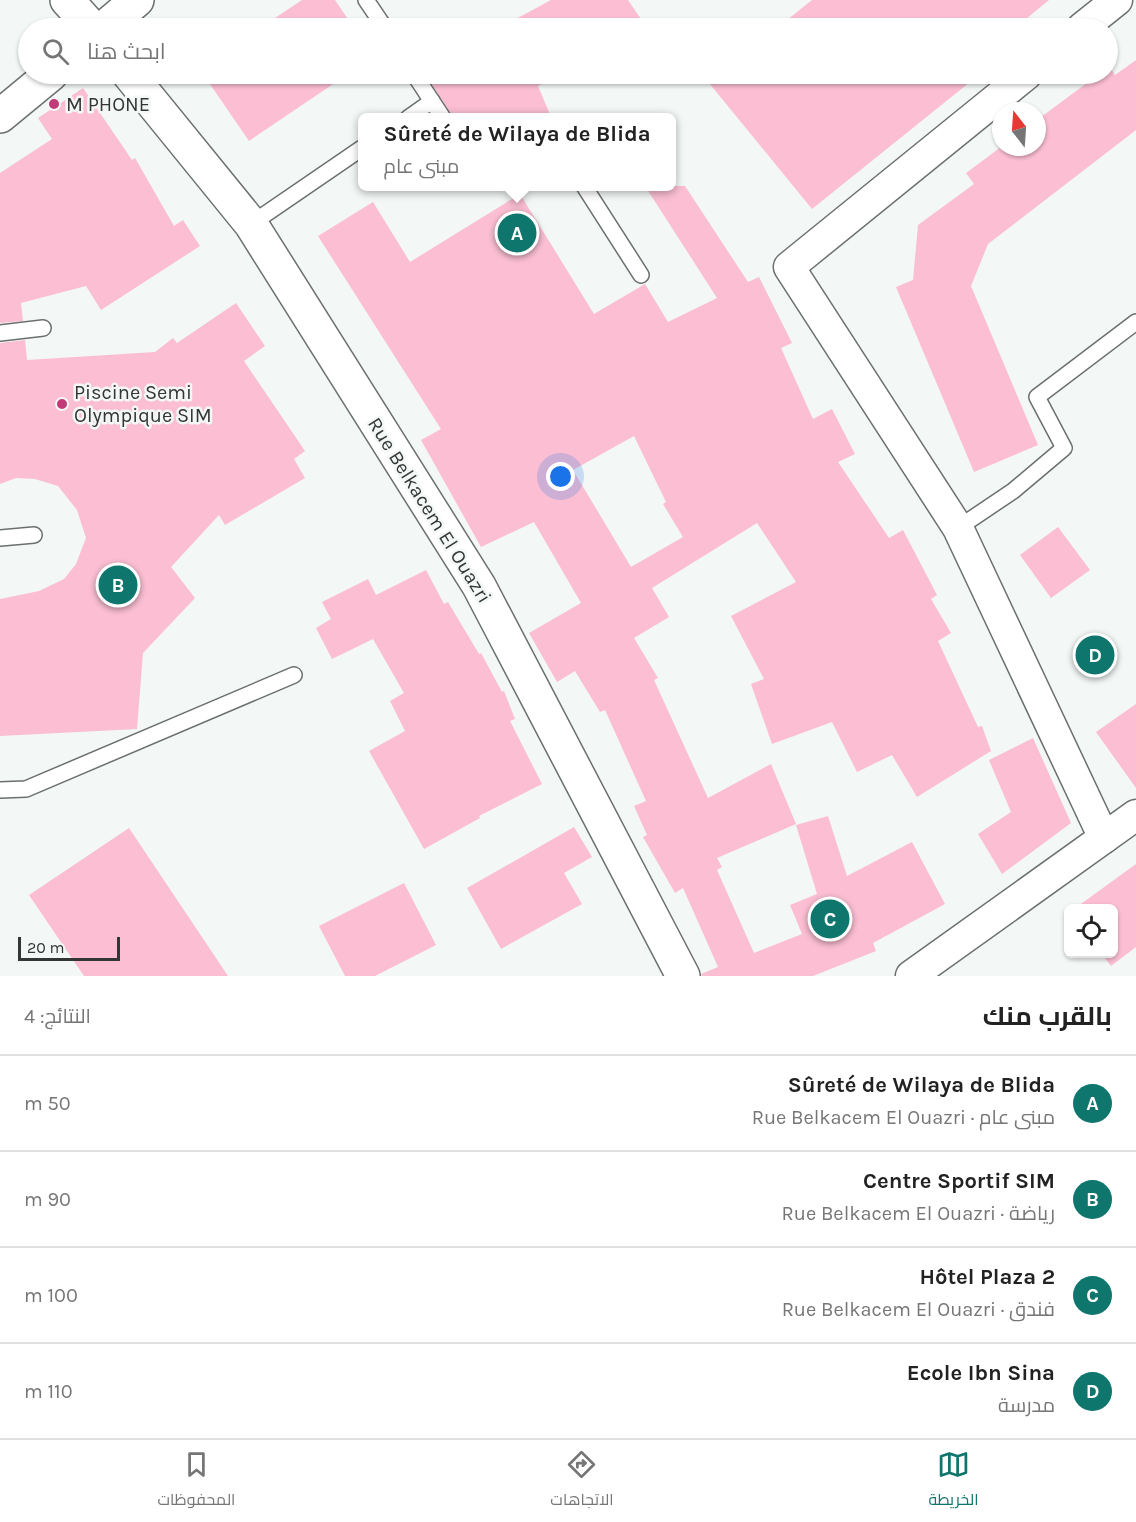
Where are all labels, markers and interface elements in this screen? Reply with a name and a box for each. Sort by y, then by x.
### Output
search box [18,18,1118,84]
icon: search [39,35,72,68]
text: ابحث هنا [87,39,166,65]
place label: M PHONE [66,93,150,116]
marker: M PHONE [47,97,61,111]
north arrow [992,102,1046,156]
popup [358,113,676,191]
text: Sûreté de Wilaya de Blida [383,121,651,147]
text: مبنى عام [383,155,459,178]
pin: A [498,210,536,256]
place label: Piscine Semi Olympique SIM [74,381,212,427]
marker: Piscine Semi Olympique SIM [55,397,69,411]
street label: Rue Belkacem El Ouazri [363,413,496,607]
your location [546,462,575,491]
pin: B [98,562,138,608]
pin: D [1076,632,1114,678]
pin: C [810,896,850,942]
map controls [1064,904,1118,958]
button: locate [1064,904,1118,958]
scale bar [18,934,120,962]
text: 20 m [27,938,65,957]
text: بالقرب منك [983,1001,1112,1032]
text: النتائج: 4 [24,1005,91,1028]
text: Sûreté de Wilaya de Blida [788,1072,1055,1098]
text: 50 m [24,1092,71,1115]
text: A [1086,1092,1099,1115]
text: مبنى عام · Rue Belkacem El Ouazri [752,1106,1055,1129]
text: Centre Sportif SIM [863,1168,1055,1194]
text: 90 m [24,1188,71,1211]
text: B [1086,1188,1099,1211]
text: رياضة · Rue Belkacem El Ouazri [782,1202,1055,1225]
text: Hôtel Plaza 2 [919,1264,1055,1290]
text: 100 m [24,1284,78,1307]
text: C [1086,1284,1099,1307]
text: فندق · Rue Belkacem El Ouazri [782,1298,1055,1321]
text: Ecole Ibn Sina [907,1360,1055,1386]
text: 110 m [24,1380,73,1403]
text: D [1086,1380,1099,1403]
text: مدرسة [998,1394,1055,1417]
tab: المحفوظات [157,1448,235,1514]
tab: الاتجاهات [550,1448,614,1514]
tab: الخريطة [929,1448,979,1514]

